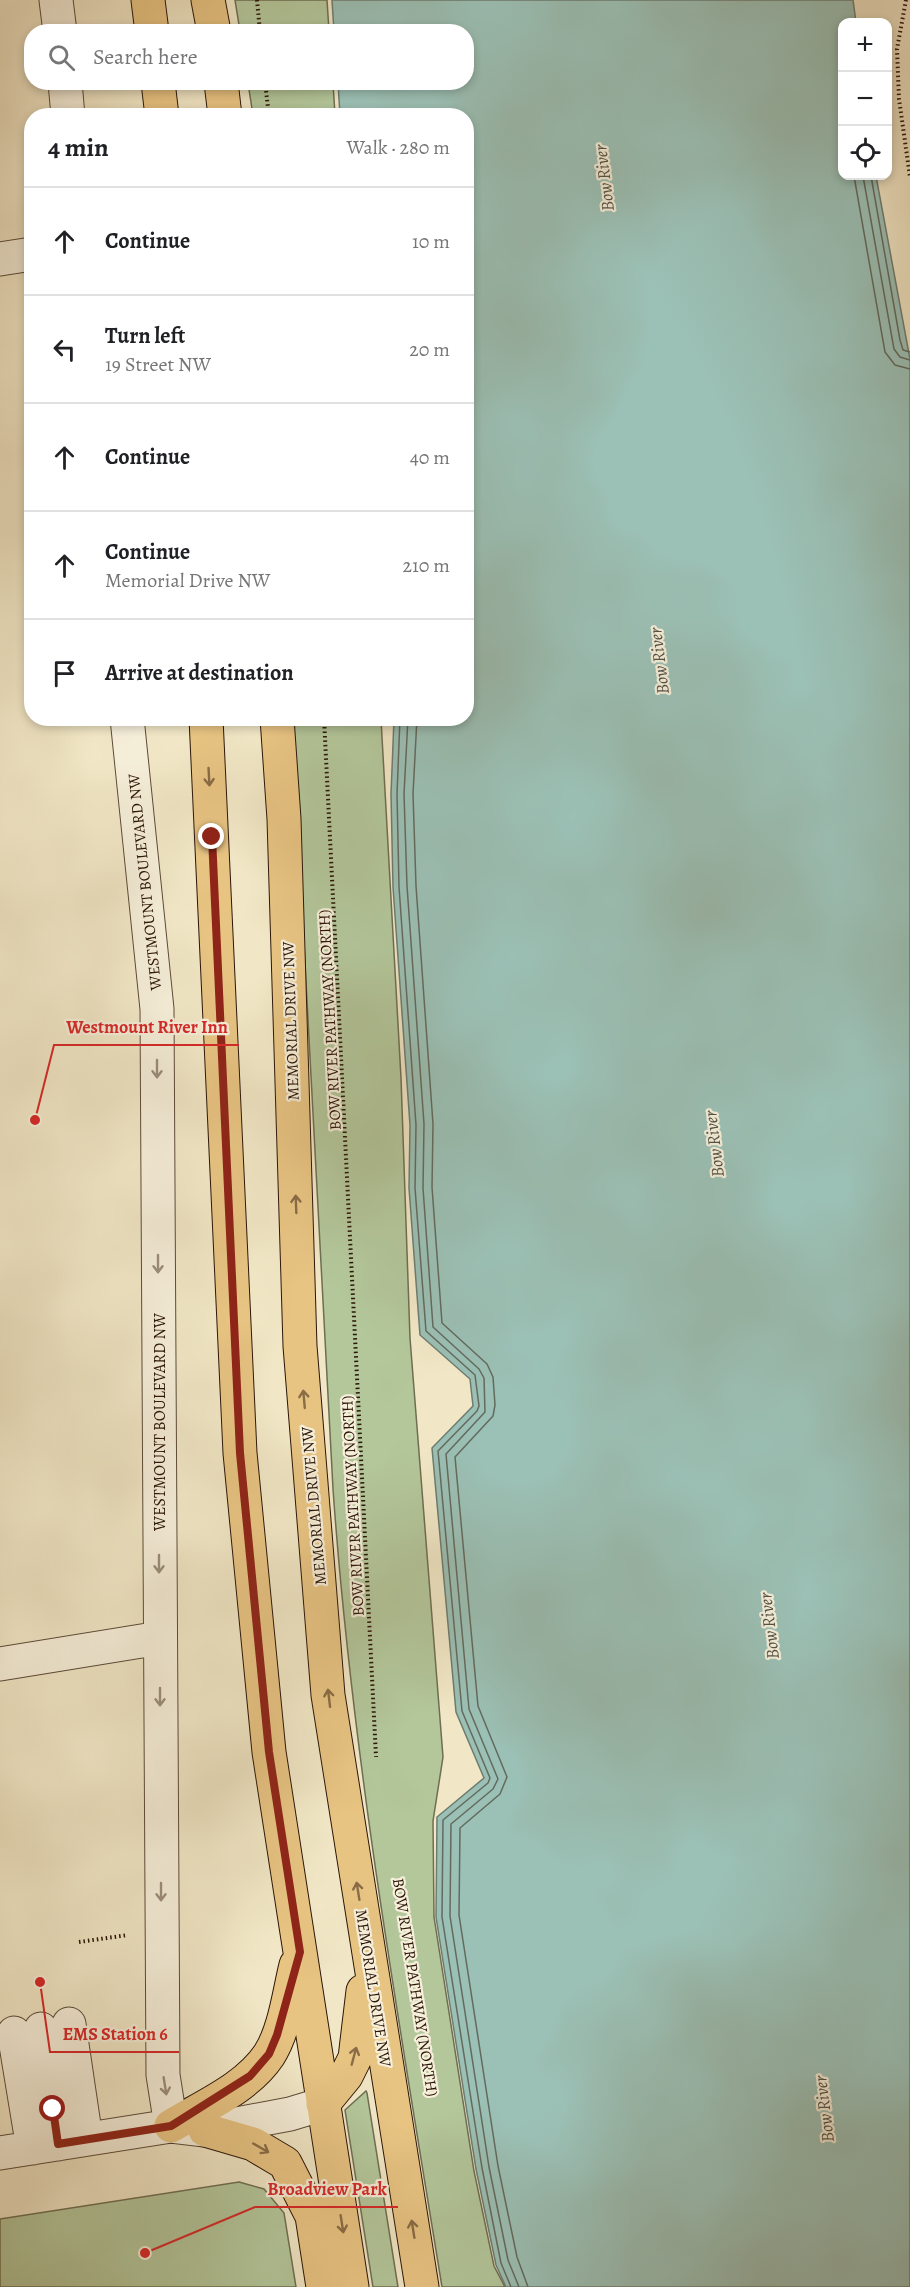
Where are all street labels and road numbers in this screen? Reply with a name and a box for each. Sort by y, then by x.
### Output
street label: WESTMOUNT BOULEVARD NW [123,772,167,992]
street label: BOW RIVER PATHWAY (NORTH) [313,909,347,1131]
street label: MEMORIAL DRIVE NW [277,941,305,1101]
street label: WESTMOUNT BOULEVARD NW [149,1313,171,1532]
street label: BOW RIVER PATHWAY (NORTH) [336,1395,370,1617]
street label: MEMORIAL DRIVE NW [296,1426,332,1586]
street label: BOW RIVER PATHWAY (NORTH) [387,1876,443,2098]
street label: MEMORIAL DRIVE NW [350,1908,396,2069]

